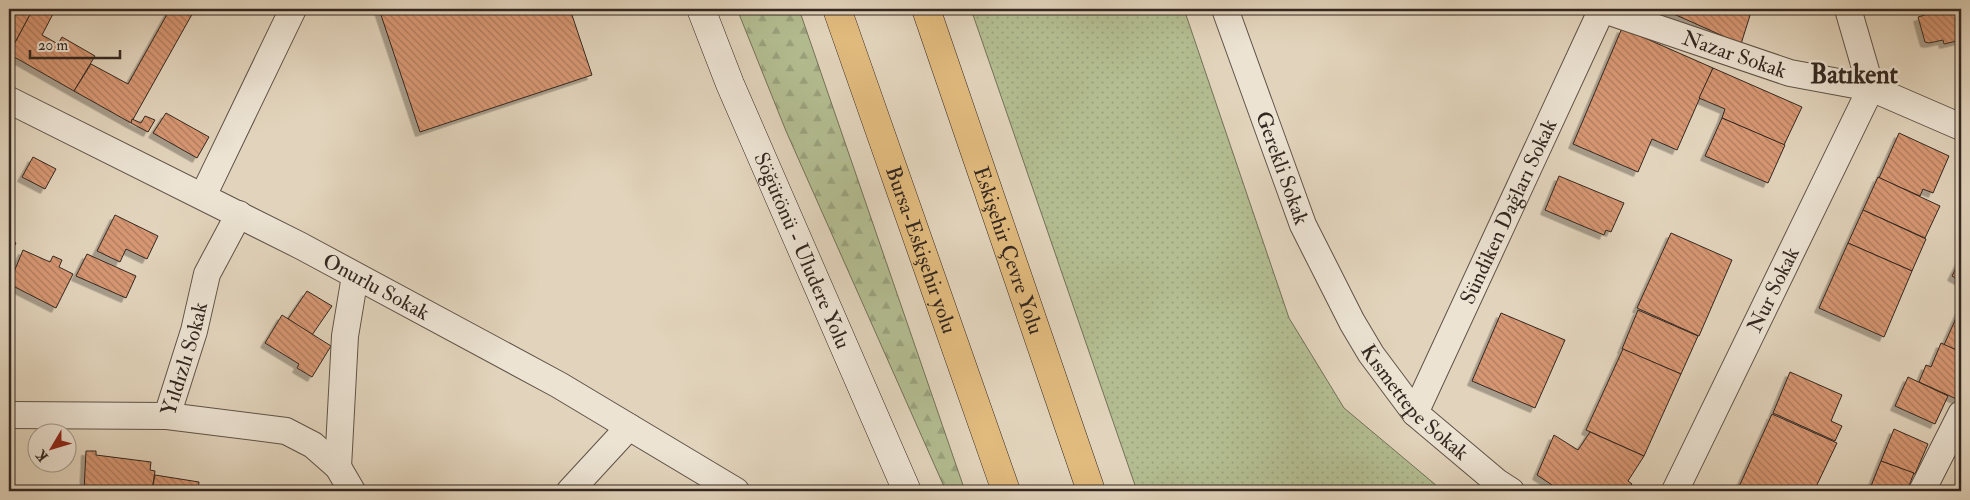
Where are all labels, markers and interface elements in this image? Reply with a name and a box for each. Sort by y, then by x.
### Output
street label: Nazar Sokak [1679,25,1790,85]
scale bar [30,28,120,60]
text: 20 m [38,36,68,55]
district label: Batıkent [1810,59,1898,91]
street label: Gerekli Sokak [1249,108,1315,229]
street label: Sündiken Dağları Sokak [1454,115,1563,309]
street label: Söğütönü - Uludere Yolu [747,148,857,353]
street label: Bursa-Eskişehir yolu [879,163,963,337]
street label: Eskişehir Çevre Yolu [967,163,1049,338]
street label: Nur Sokak [1741,243,1806,337]
street label: Onurlu Sokak [318,247,434,327]
street label: Yıldızlı Sokak [155,299,214,419]
street label: Kısmettepe Sokak [1354,340,1474,466]
north arrow [28,422,78,472]
text: K [32,446,52,465]

